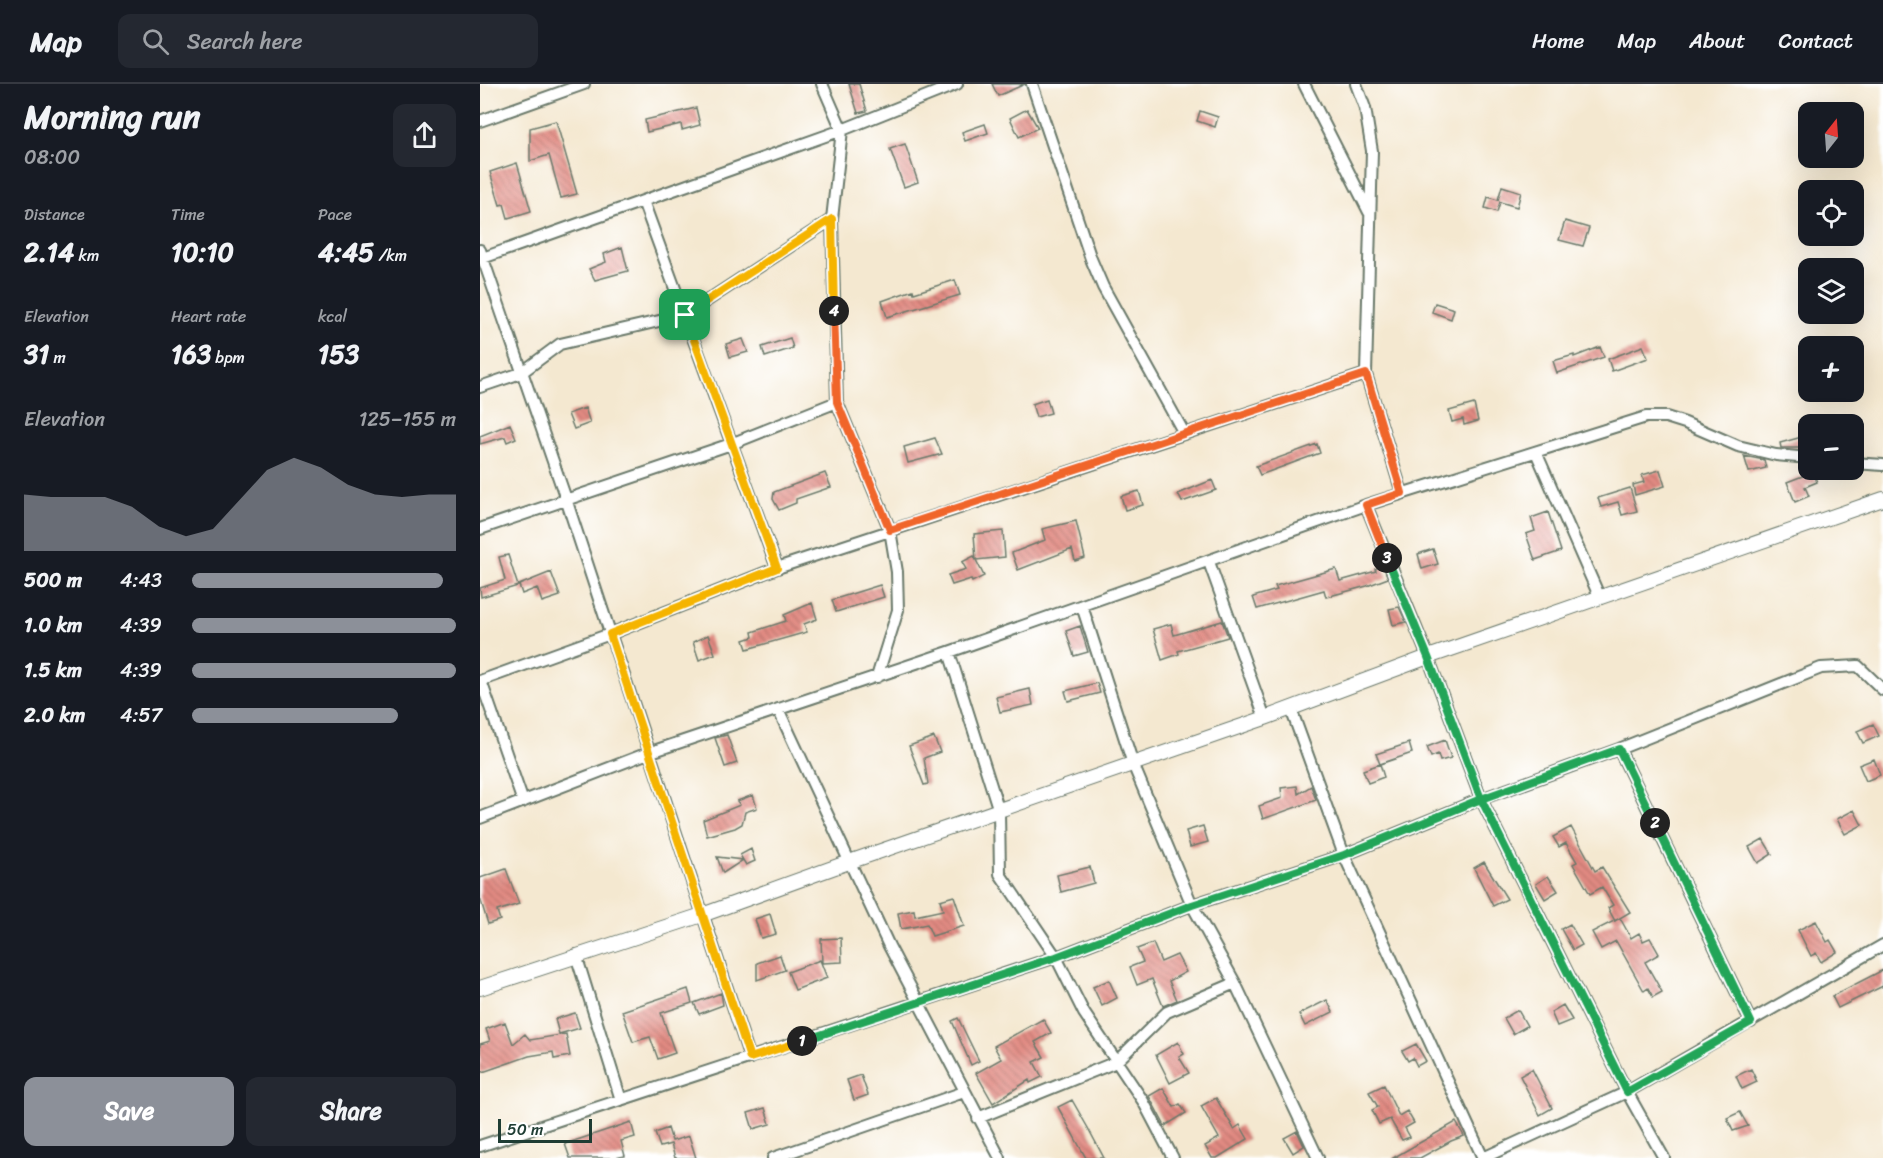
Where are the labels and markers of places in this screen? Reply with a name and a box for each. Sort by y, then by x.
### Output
pin [659,289,710,340]
pin: 4 [819,296,849,326]
pin: 3 [1372,543,1402,573]
pin: 2 [1640,808,1670,838]
pin: 1 [787,1026,817,1056]

